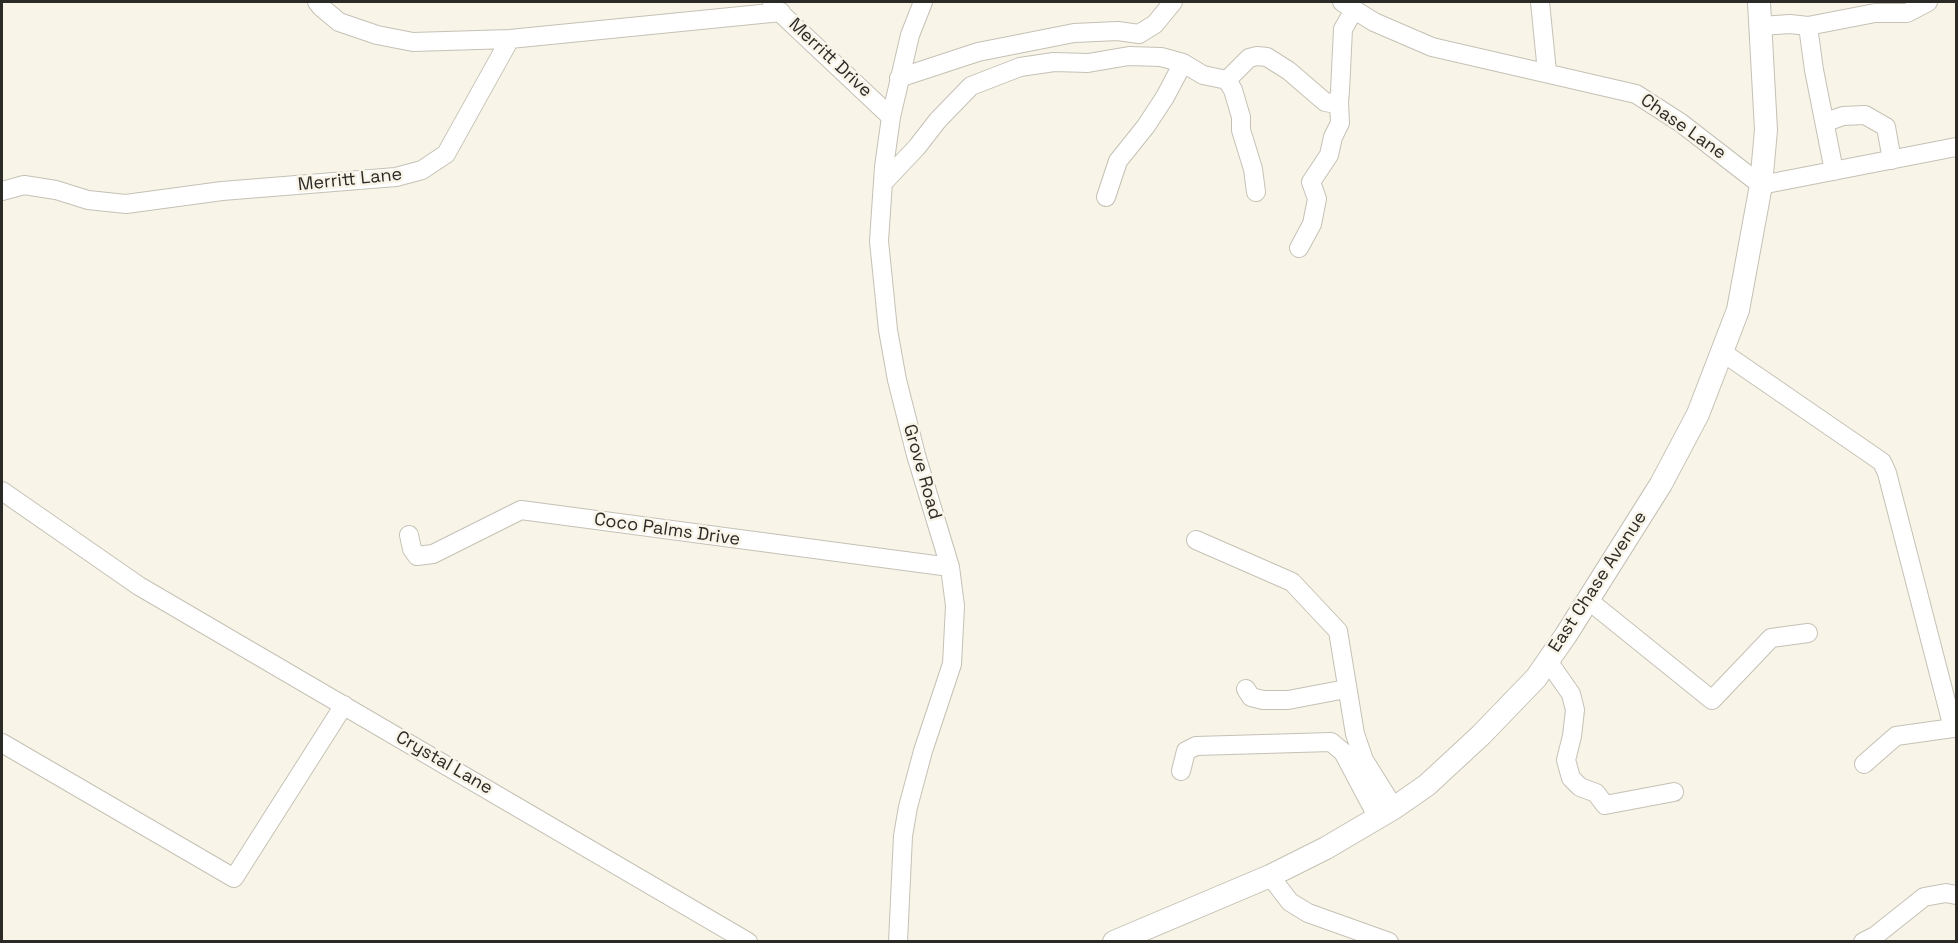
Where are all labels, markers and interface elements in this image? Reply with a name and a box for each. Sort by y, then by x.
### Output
street label: Merritt Drive [784,14,876,102]
street label: Chase Lane [1636,90,1730,164]
street label: Merritt Lane [297,164,403,196]
street label: Grove Road [898,422,946,522]
street label: East Chase Avenue [1544,507,1652,657]
street label: Coco Palms Drive [593,509,741,551]
street label: Crystal Lane [392,727,496,799]

